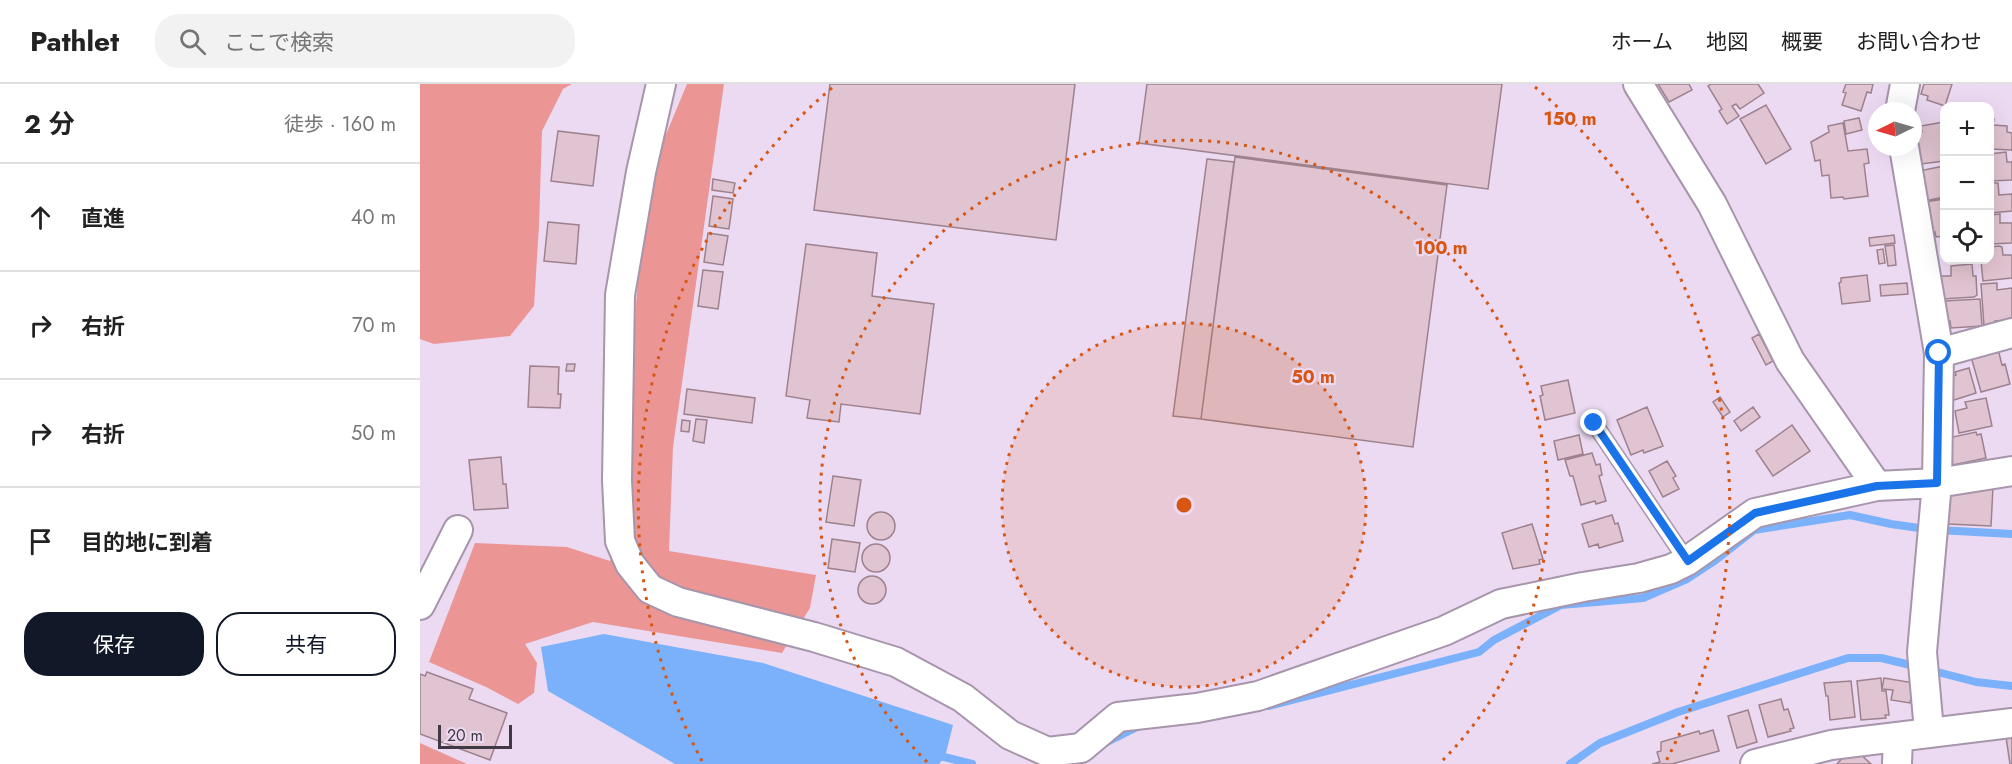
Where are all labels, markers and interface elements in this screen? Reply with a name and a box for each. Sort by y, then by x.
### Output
search box [155,14,575,68]
text: Pathlet [30,21,119,62]
icon: search [176,25,209,58]
text: ここで検索 [224,26,334,58]
text: ホーム [1611,27,1673,57]
text: 地図 [1706,27,1748,57]
text: 概要 [1781,27,1823,57]
text: お問い合わせ [1856,27,1982,57]
north arrow [1868,102,1922,156]
map controls [1940,102,1994,264]
button: + [1940,102,1994,156]
text: 2 分 [24,105,75,143]
text: 150 m [1544,106,1596,132]
text: 徒歩 · 160 m [284,110,396,139]
button: − [1940,156,1994,210]
icon: ahead [24,201,57,234]
text: 直進 [81,202,125,234]
text: 40 m [351,203,396,232]
button: locate [1940,210,1994,264]
text: 100 m [1414,235,1468,261]
icon: right [24,309,57,342]
text: 右折 [81,310,125,342]
text: 70 m [352,311,396,340]
route start [1925,339,1951,365]
text: 50 m [1291,364,1335,390]
route end [1580,409,1606,435]
icon: right [24,417,57,450]
text: 右折 [81,418,125,450]
text: 50 m [351,419,396,448]
centre of rings [1174,495,1194,515]
icon: arrive [24,525,57,558]
text: 目的地に到着 [81,526,213,558]
button: 保存 [24,612,204,676]
button: 共有 [216,612,396,676]
scale bar [438,722,512,750]
text: 20 m [447,724,483,747]

